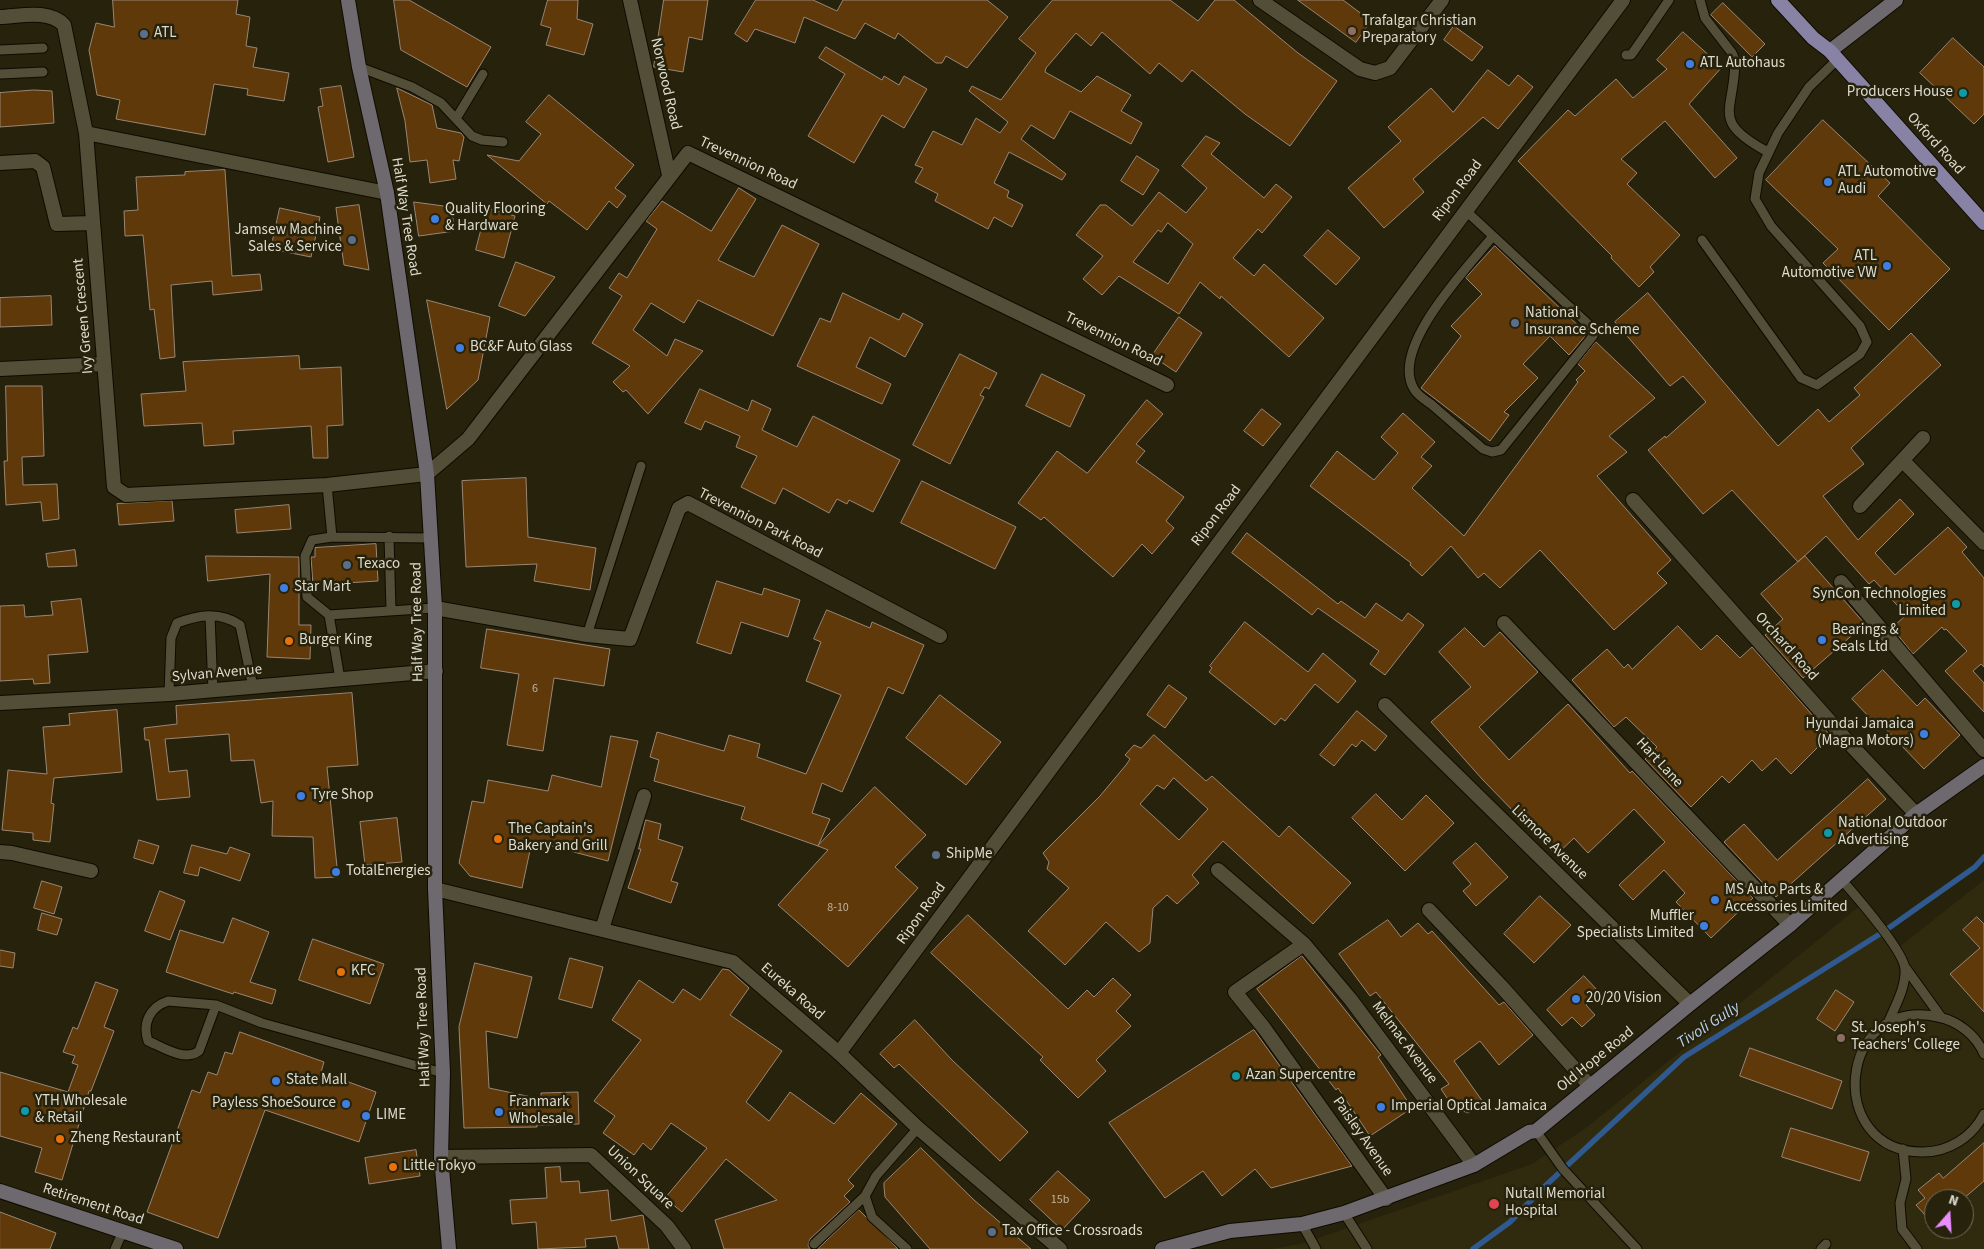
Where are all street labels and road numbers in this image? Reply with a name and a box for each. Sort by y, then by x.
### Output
street label: Norwood Road [646,36,684,132]
street label: Oxford Road [1902,109,1968,179]
street label: Trevennion Road [696,133,800,195]
street label: Half Way Tree Road [387,156,423,278]
street label: Ripon Road [1429,157,1487,225]
street label: Ivy Green Crescent [70,257,98,375]
street label: Trevennion Road [1061,309,1165,371]
street label: Ripon Road [1188,482,1246,550]
street label: Trevennion Park Road [695,485,825,563]
street label: Half Way Tree Road [408,562,428,682]
street label: Orchard Road [1750,609,1822,685]
street label: Sylvan Avenue [171,661,263,687]
street label: Hart Lane [1632,735,1686,791]
street label: Lismore Avenue [1507,802,1591,884]
street label: Ripon Road [894,880,950,948]
street label: Eureka Road [756,959,828,1025]
street label: Half Way Tree Road [413,967,435,1087]
street label: Melmac Avenue [1367,998,1441,1088]
street label: Old Hope Road [1554,1023,1638,1097]
street label: Paisley Avenue [1328,1094,1396,1180]
street label: Union Square [603,1142,677,1214]
street label: Retirement Road [40,1180,146,1230]

